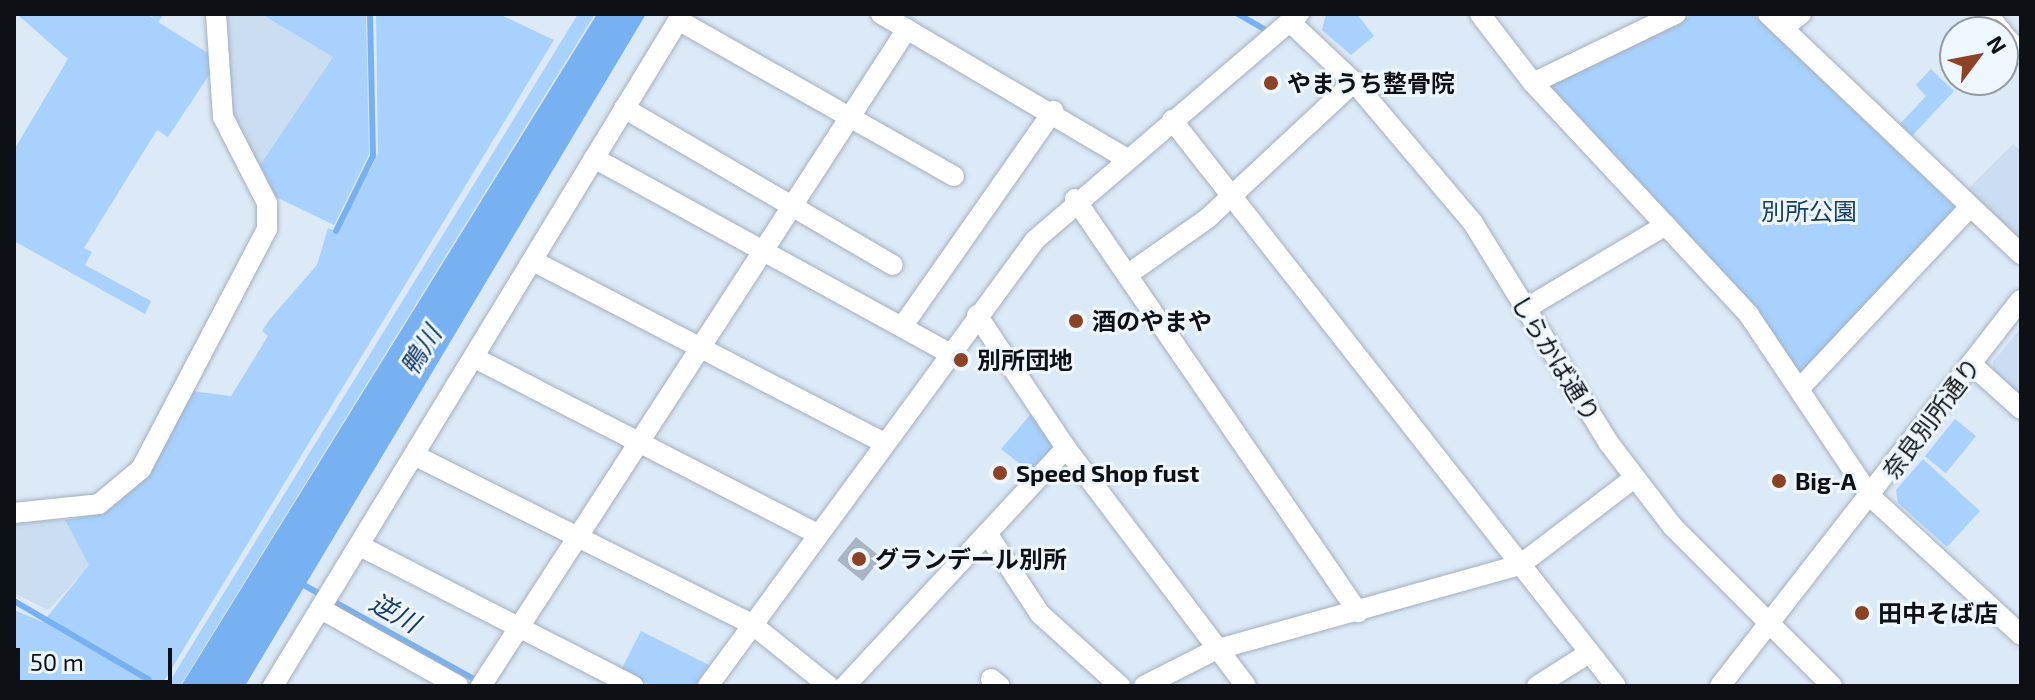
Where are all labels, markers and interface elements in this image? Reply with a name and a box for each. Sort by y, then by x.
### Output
north arrow [1939,16,2019,96]
text: N [1982,31,2013,58]
place label: やまうち整骨院 [1287,69,1455,97]
marker: やまうち整骨院 [1262,74,1280,92]
park label: 別所公園 [1761,197,1857,225]
street label: しらかば通り [1506,289,1606,427]
place label: 酒のやまや [1092,307,1212,335]
marker: 酒のやまや [1067,312,1085,330]
water label: 鴨川 [393,320,447,380]
place label: 別所団地 [977,346,1073,374]
marker: 別所団地 [952,351,970,369]
street label: 奈良別所通り [1876,352,1986,484]
place label: Speed Shop fust [1016,459,1200,487]
marker: Speed Shop fust [991,464,1009,482]
place label: Big-A [1795,467,1857,495]
marker: Big-A [1770,472,1788,490]
place label: グランデール別所 [875,545,1067,573]
marker: グランデール別所 [850,550,868,568]
water label: 逆川 [365,586,425,638]
place label: 田中そば店 [1878,599,1998,627]
marker: 田中そば店 [1853,604,1871,622]
scale bar [20,632,176,682]
text: 50 m [30,647,84,676]

